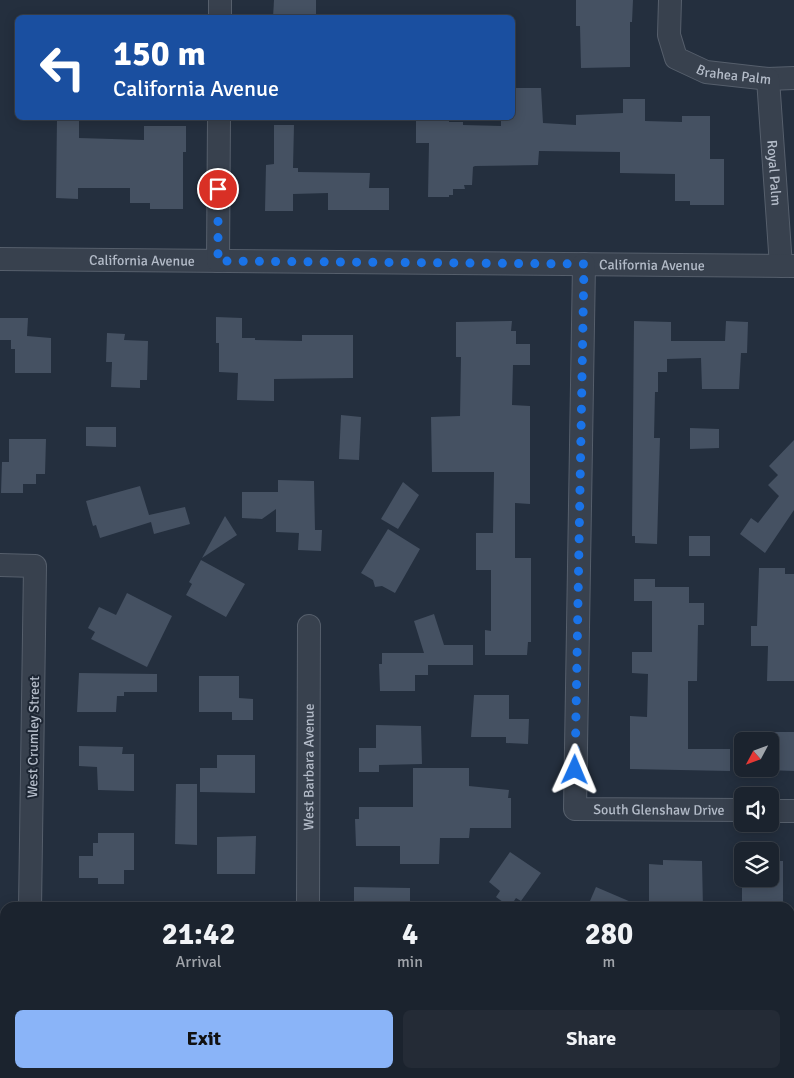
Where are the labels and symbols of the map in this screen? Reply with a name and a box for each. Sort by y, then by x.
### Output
street label: Brahea Palm [693,61,772,88]
street label: Royal Palm [763,139,785,206]
pin [197,168,239,210]
street label: California Avenue [89,252,195,270]
street label: California Avenue [599,256,705,274]
street label: West Crumley Street [24,676,43,798]
street label: West Barbara Avenue [300,704,318,830]
north arrow [734,732,779,778]
position arrow [548,743,600,795]
street label: South Glenshaw Drive [593,801,725,819]

